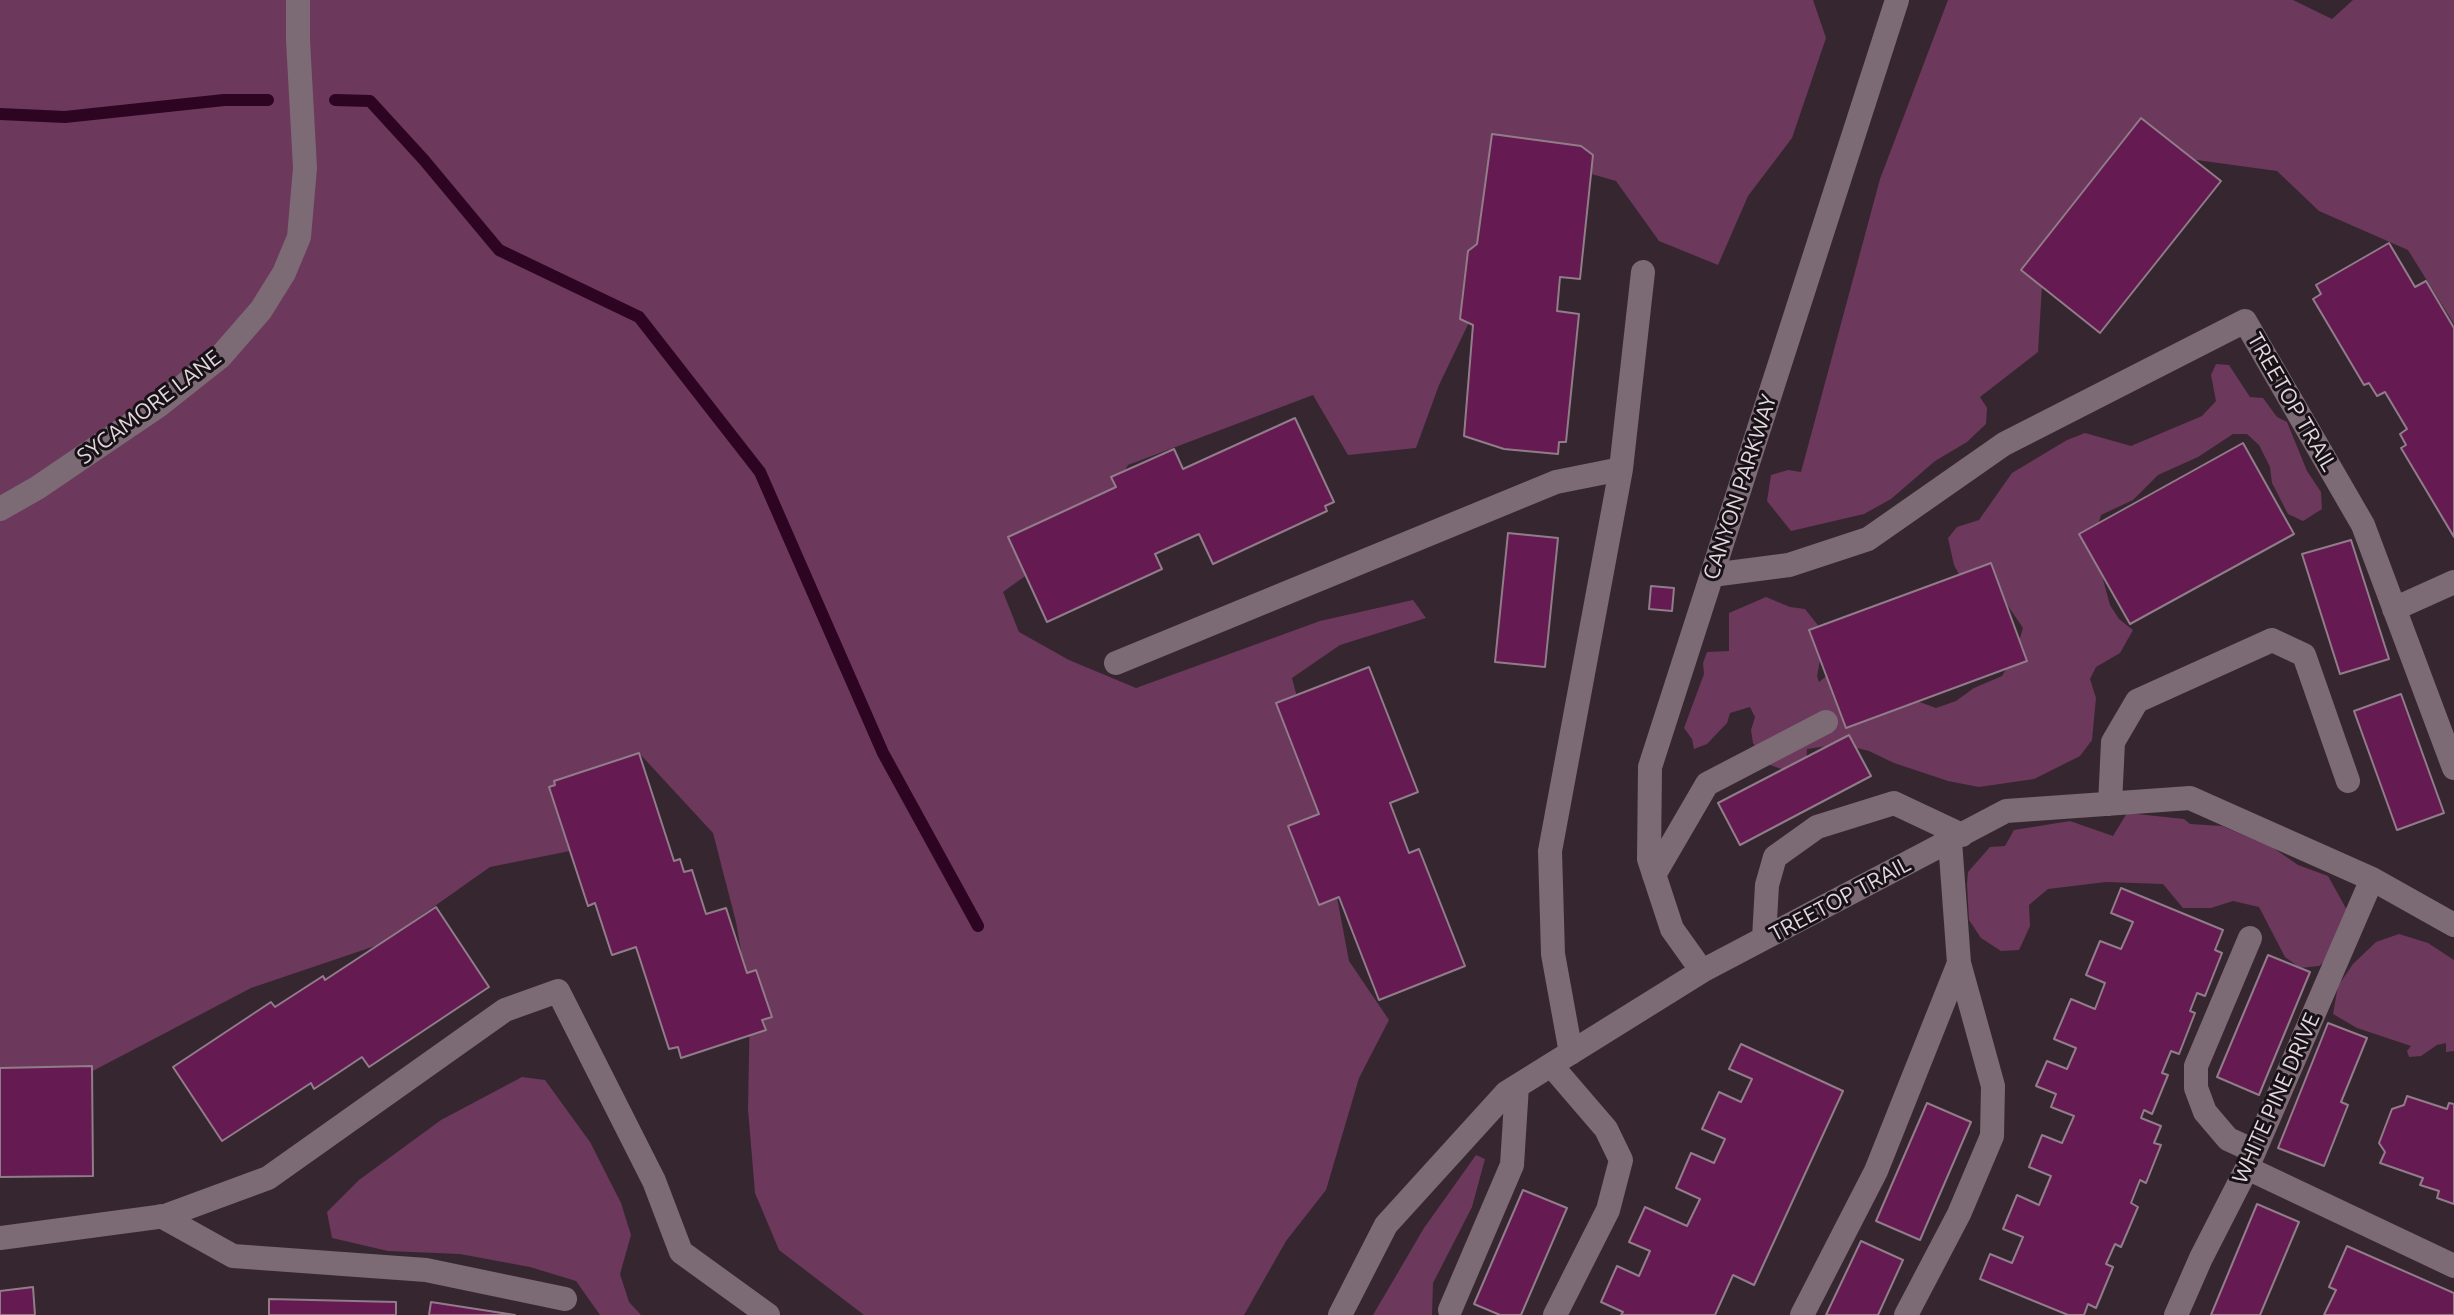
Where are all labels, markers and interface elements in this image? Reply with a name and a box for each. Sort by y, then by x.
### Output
street label: TREETOP TRAIL [2242,328,2342,476]
street label: SYCAMORE LANE [72,344,226,470]
street label: CANYON PARKWAY [1698,391,1782,583]
street label: TREETOP TRAIL [1765,851,1915,947]
street label: WHITE PINE DRIVE [2227,1009,2325,1187]

